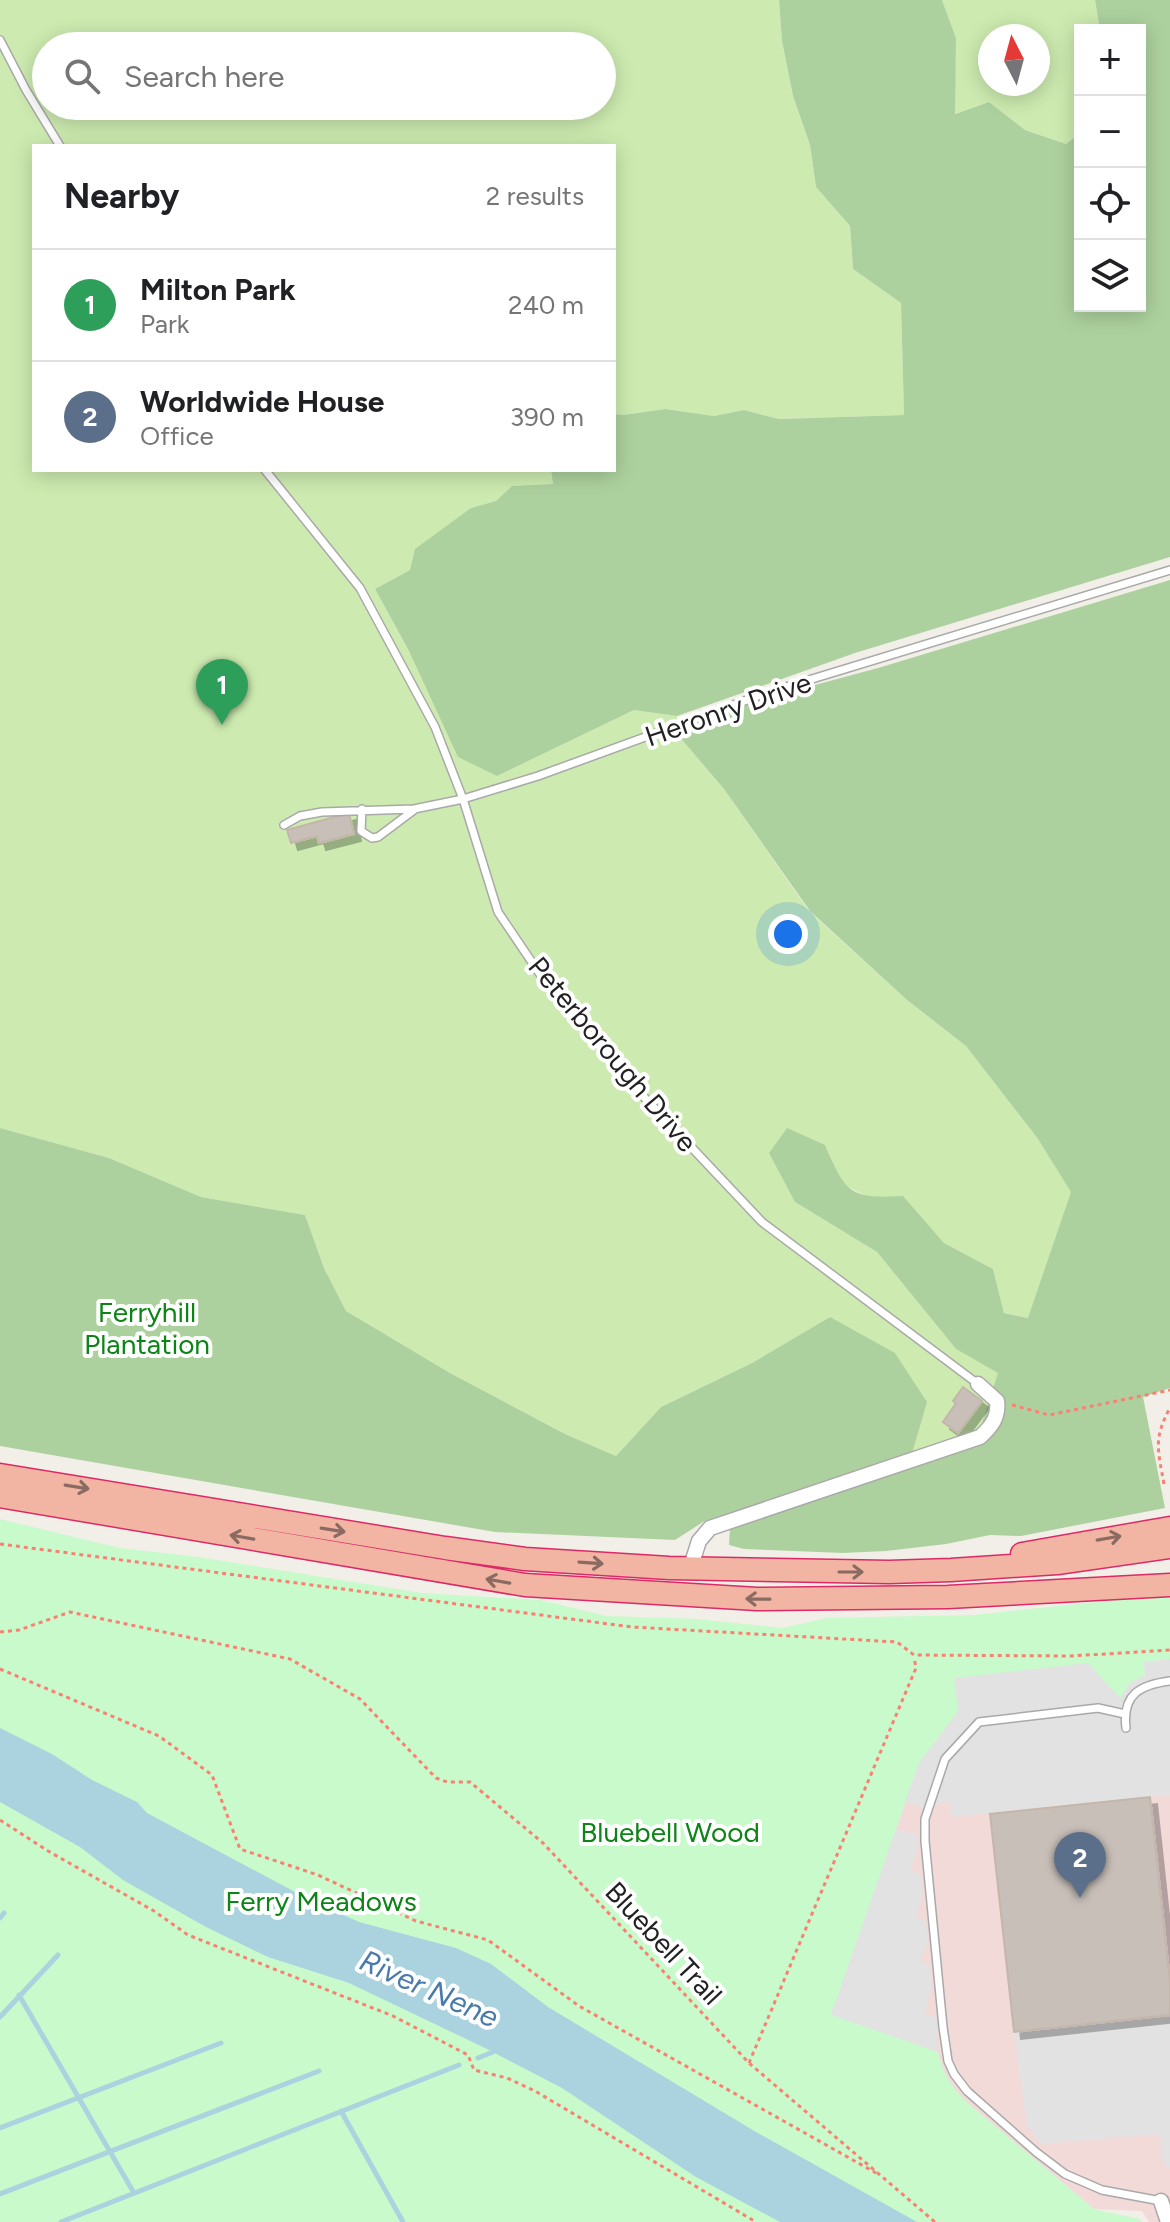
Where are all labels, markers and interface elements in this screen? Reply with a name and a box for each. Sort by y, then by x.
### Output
north arrow [978,24,1050,96]
map controls [1074,24,1146,312]
button: + [1074,24,1146,96]
search box [32,32,616,120]
icon: search [60,54,104,98]
text: Search here [124,58,284,95]
button: − [1074,96,1146,168]
button: locate [1074,168,1146,240]
text: Nearby [64,176,179,217]
text: 2 results [486,180,584,212]
button: layers [1074,240,1146,312]
text: Milton Park [140,271,296,308]
text: 1 [85,289,95,321]
text: 240 m [508,289,584,321]
text: Park [140,308,189,340]
text: Worldwide House [140,383,384,420]
text: 2 [82,401,98,433]
text: 390 m [510,401,584,433]
text: Office [140,420,214,452]
pin: 1 [196,659,248,725]
street label: Heronry Drive [640,665,816,753]
your location [768,914,808,954]
street label: Peterborough Drive [521,950,705,1158]
park label: Ferryhill Plantation [84,1295,210,1361]
one-way arrow [64,1481,89,1496]
one-way arrow [320,1523,346,1538]
one-way arrow [230,1529,255,1544]
one-way arrow [1096,1530,1122,1545]
one-way arrow [577,1556,604,1571]
one-way arrow [837,1564,864,1580]
one-way arrow [486,1572,512,1587]
one-way arrow [745,1591,772,1607]
park label: Bluebell Wood [580,1815,760,1849]
pin: 2 [1054,1832,1106,1898]
street label: Bluebell Trail [598,1874,730,2012]
park label: Ferry Meadows [225,1884,417,1918]
water label: River Nene [354,1942,504,2036]

